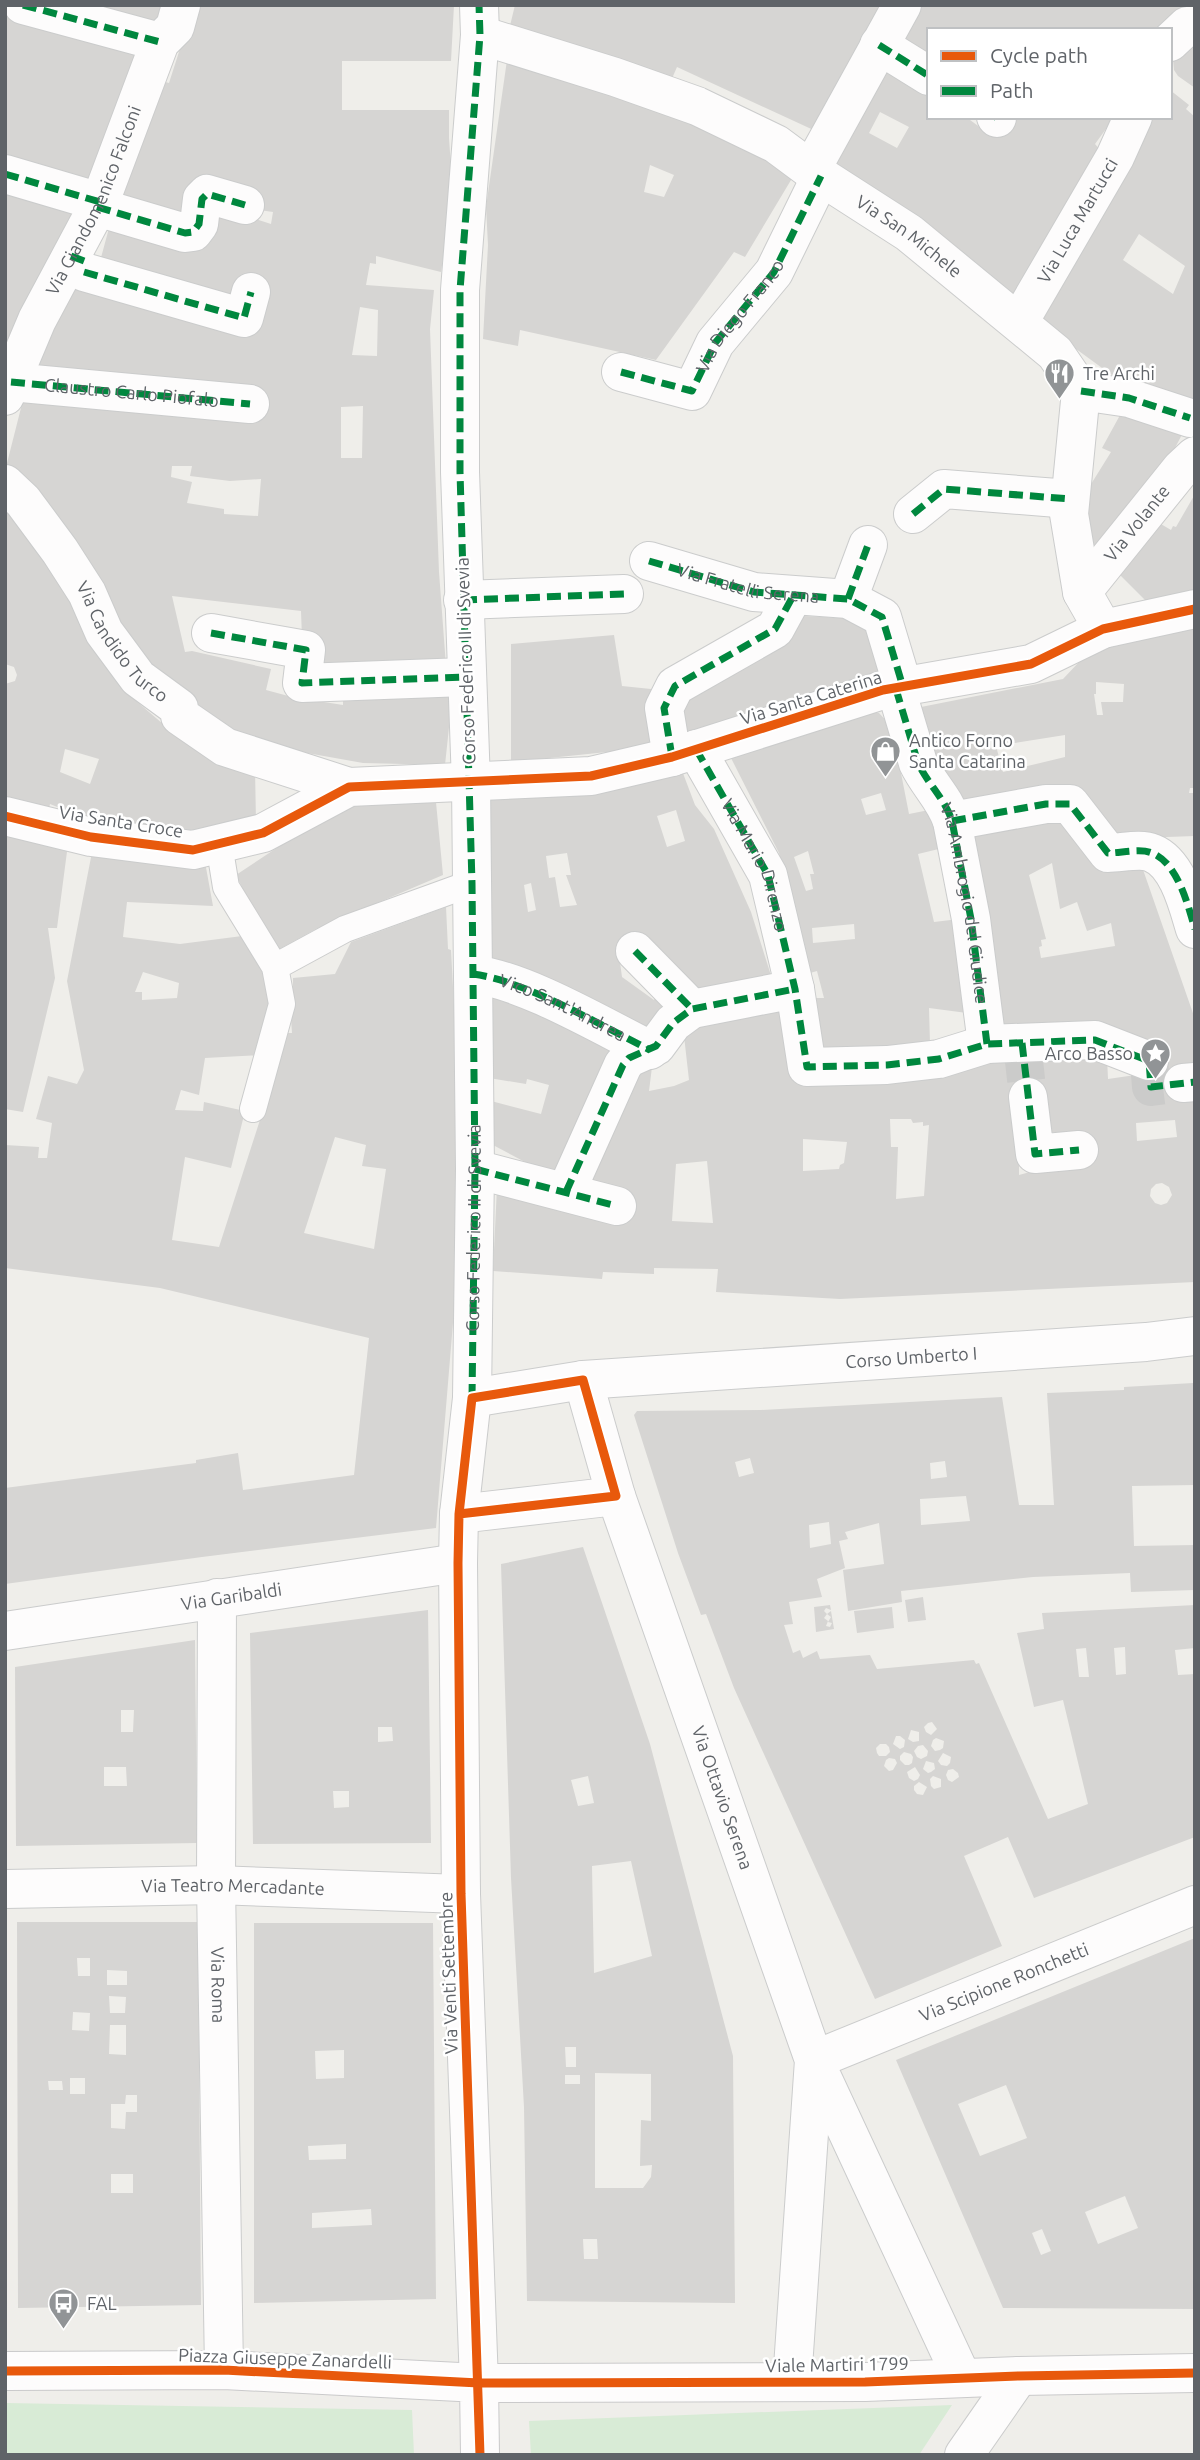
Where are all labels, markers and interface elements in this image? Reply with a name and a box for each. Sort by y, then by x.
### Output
legend [927,28,1172,119]
text: Cycle path [990,43,1088,67]
text: Path [990,78,1033,102]
street label: Via Giandomenico Falconi [41,103,144,298]
street label: Via Luca Martucci [1033,154,1121,286]
street label: Via San Michele [853,191,966,281]
street label: Via Diego Franco [691,256,787,376]
restaurant icon: Tre Archi [1043,357,1077,401]
place label: Tre Archi [1083,363,1155,383]
street label: Claustro Carlo Piofalo [43,374,220,410]
street label: Via Volante [1100,481,1173,565]
street label: Corso Federico II di Svevia [451,557,479,765]
street label: Via Fratelli Serena [674,559,820,606]
street label: Via Candido Turco [73,577,172,706]
street label: Via Santa Caterina [737,666,884,728]
place label: Antico Forno Santa Catarina [909,730,1026,771]
shop icon: Antico Forno Santa Catarina [869,734,903,778]
street label: Via Mario Direnzo [718,795,792,933]
street label: Via Ambrogio del Giudice [937,799,993,1005]
street label: Via Santa Croce [57,801,185,841]
street label: Vico Sant'Andrea [497,969,630,1045]
place icon: Arco Basso [1139,1037,1173,1081]
place label: Arco Basso [1045,1043,1133,1063]
street label: Corso Federico II di Svevia [462,1124,484,1332]
street label: Corso Umberto I [845,1342,978,1371]
street label: Via Garibaldi [180,1579,283,1613]
street label: Via Ottavio Serena [689,1723,757,1872]
street label: Via Teatro Mercadante [141,1874,325,1898]
street label: Via Venti Settembre [435,1891,461,2055]
street label: Via Scipione Ronchetti [916,1938,1091,2025]
street label: Via Roma [208,1947,229,2023]
bus stop icon: FAL [47,2287,81,2331]
place label: FAL [87,2293,117,2313]
street label: Piazza Giuseppe Zanardelli [178,2344,392,2372]
street label: Viale Martiri 1799 [765,2353,909,2375]

